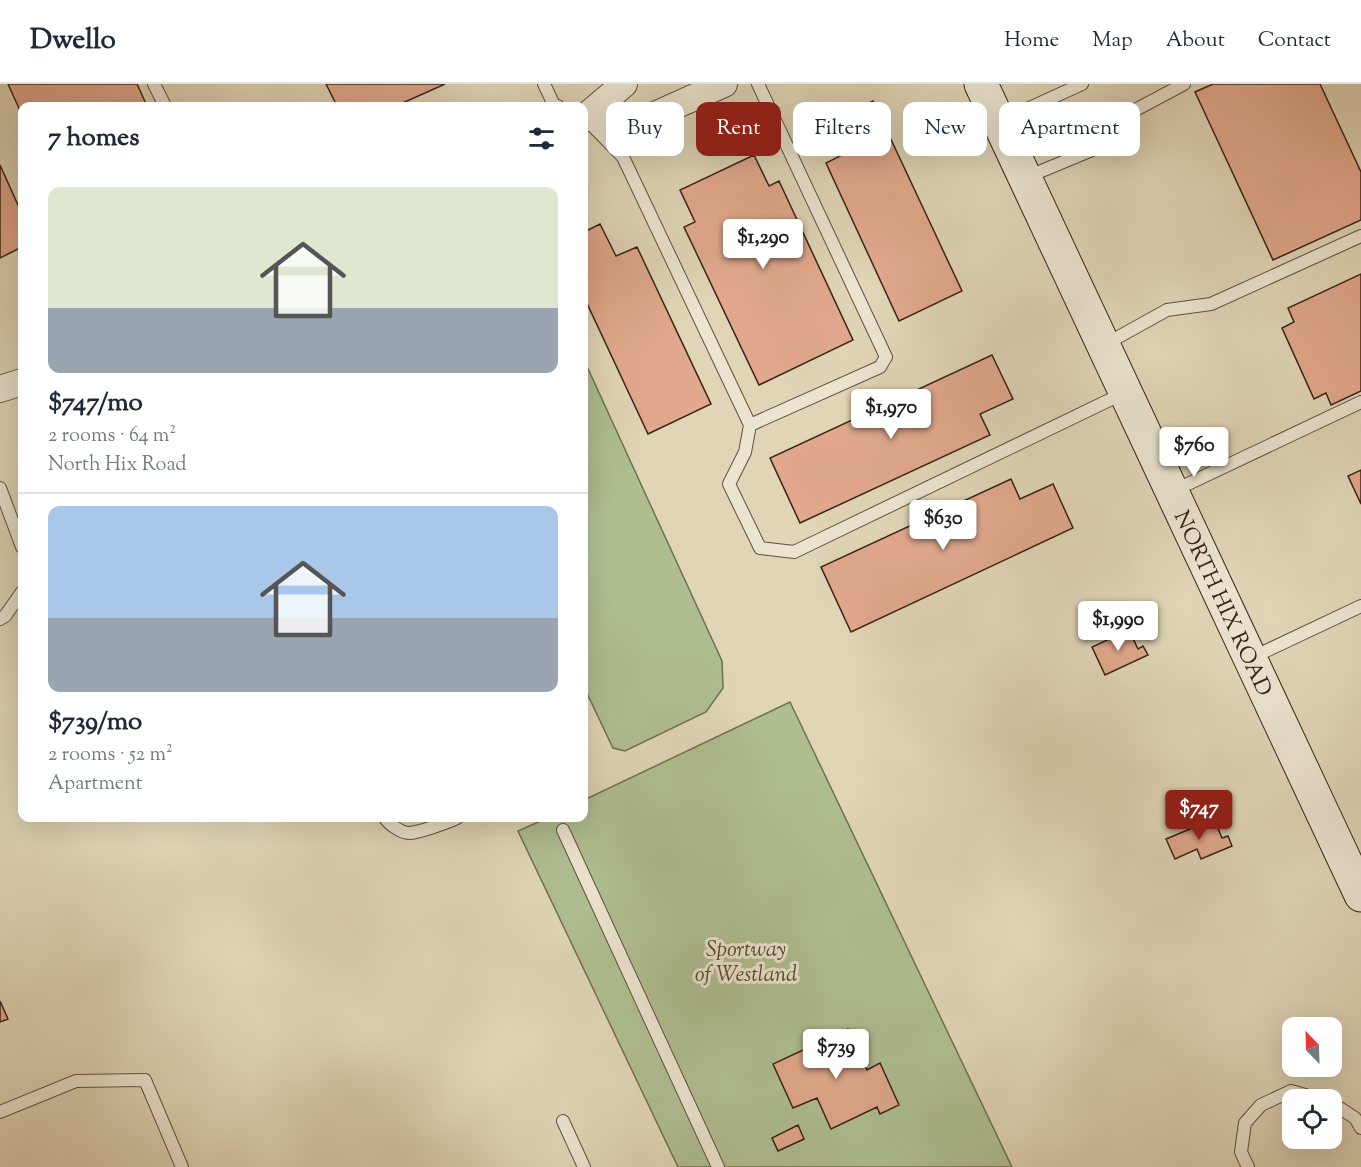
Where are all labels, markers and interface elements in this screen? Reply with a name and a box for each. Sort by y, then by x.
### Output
text: Dwello [30,21,116,61]
text: Home [1004,26,1059,56]
text: Map [1092,26,1133,56]
text: About [1166,26,1225,56]
text: Contact [1258,26,1331,56]
chip: Buy [606,102,684,156]
chip: Rent [696,102,781,156]
chip: Filters [793,102,891,156]
chip: New [903,102,987,156]
chip: Apartment [999,102,1140,156]
text: 7 homes [48,120,139,157]
icon: filters [525,122,558,155]
pin: $1,290 [714,219,812,270]
text: $1,290 [737,224,789,253]
icon: home [249,226,357,334]
text: $747/mo [48,385,143,422]
pin: $1,970 [842,389,940,440]
text: $1,970 [865,394,917,423]
text: 2 rooms · 64 m² [48,422,176,451]
pin: $760 [1158,427,1230,478]
text: $760 [1173,432,1215,461]
text: North Hix Road [48,451,187,480]
pin: $630 [907,500,979,551]
text: $630 [923,505,963,534]
street label: NORTH HIX ROAD [1164,506,1279,702]
icon: home [249,545,357,653]
pin: $1,990 [1069,601,1167,652]
text: $1,990 [1092,606,1144,635]
text: $739/mo [48,704,142,741]
text: 2 rooms · 52 m² [48,741,173,770]
text: Apartment [48,770,143,799]
pin: $747 [1163,790,1235,841]
text: $747 [1179,795,1219,824]
park label: Sportway of Westland [695,935,797,992]
north arrow [1282,1017,1342,1077]
map controls [1282,1017,1342,1149]
pin: $739 [800,1029,872,1080]
text: $739 [817,1034,855,1063]
button: locate [1282,1089,1342,1149]

